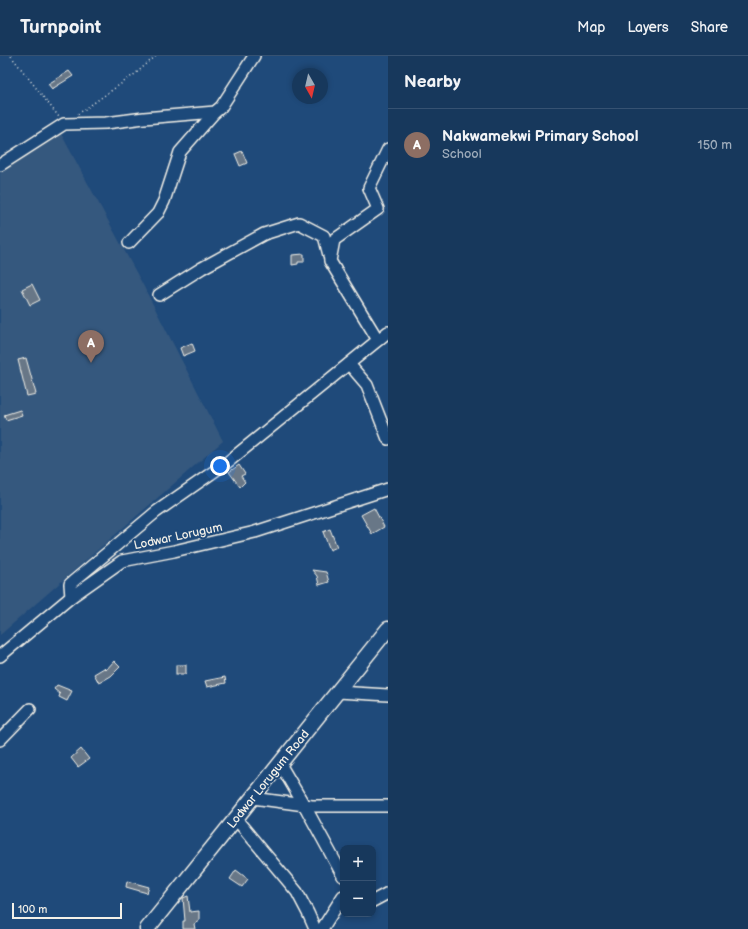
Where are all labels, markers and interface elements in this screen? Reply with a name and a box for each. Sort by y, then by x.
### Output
text: Turnpoint [20,16,101,39]
text: Map [577,19,605,36]
text: Layers [627,19,669,36]
text: Share [691,19,728,36]
north arrow [292,68,328,104]
text: Nearby [404,72,461,92]
text: Nakwamekwi Primary School [442,127,638,146]
text: A [413,137,421,153]
text: 150 m [698,137,732,153]
text: School [442,146,482,162]
pin: A [78,330,104,363]
your location [210,456,230,476]
street label: Lodwar Lorugum [133,520,224,553]
street label: Lodwar Lorugum Road [224,727,313,832]
map controls [340,845,376,917]
button: + [340,845,376,881]
button: − [340,881,376,917]
scale bar [12,901,122,920]
text: 100 m [18,903,47,916]

